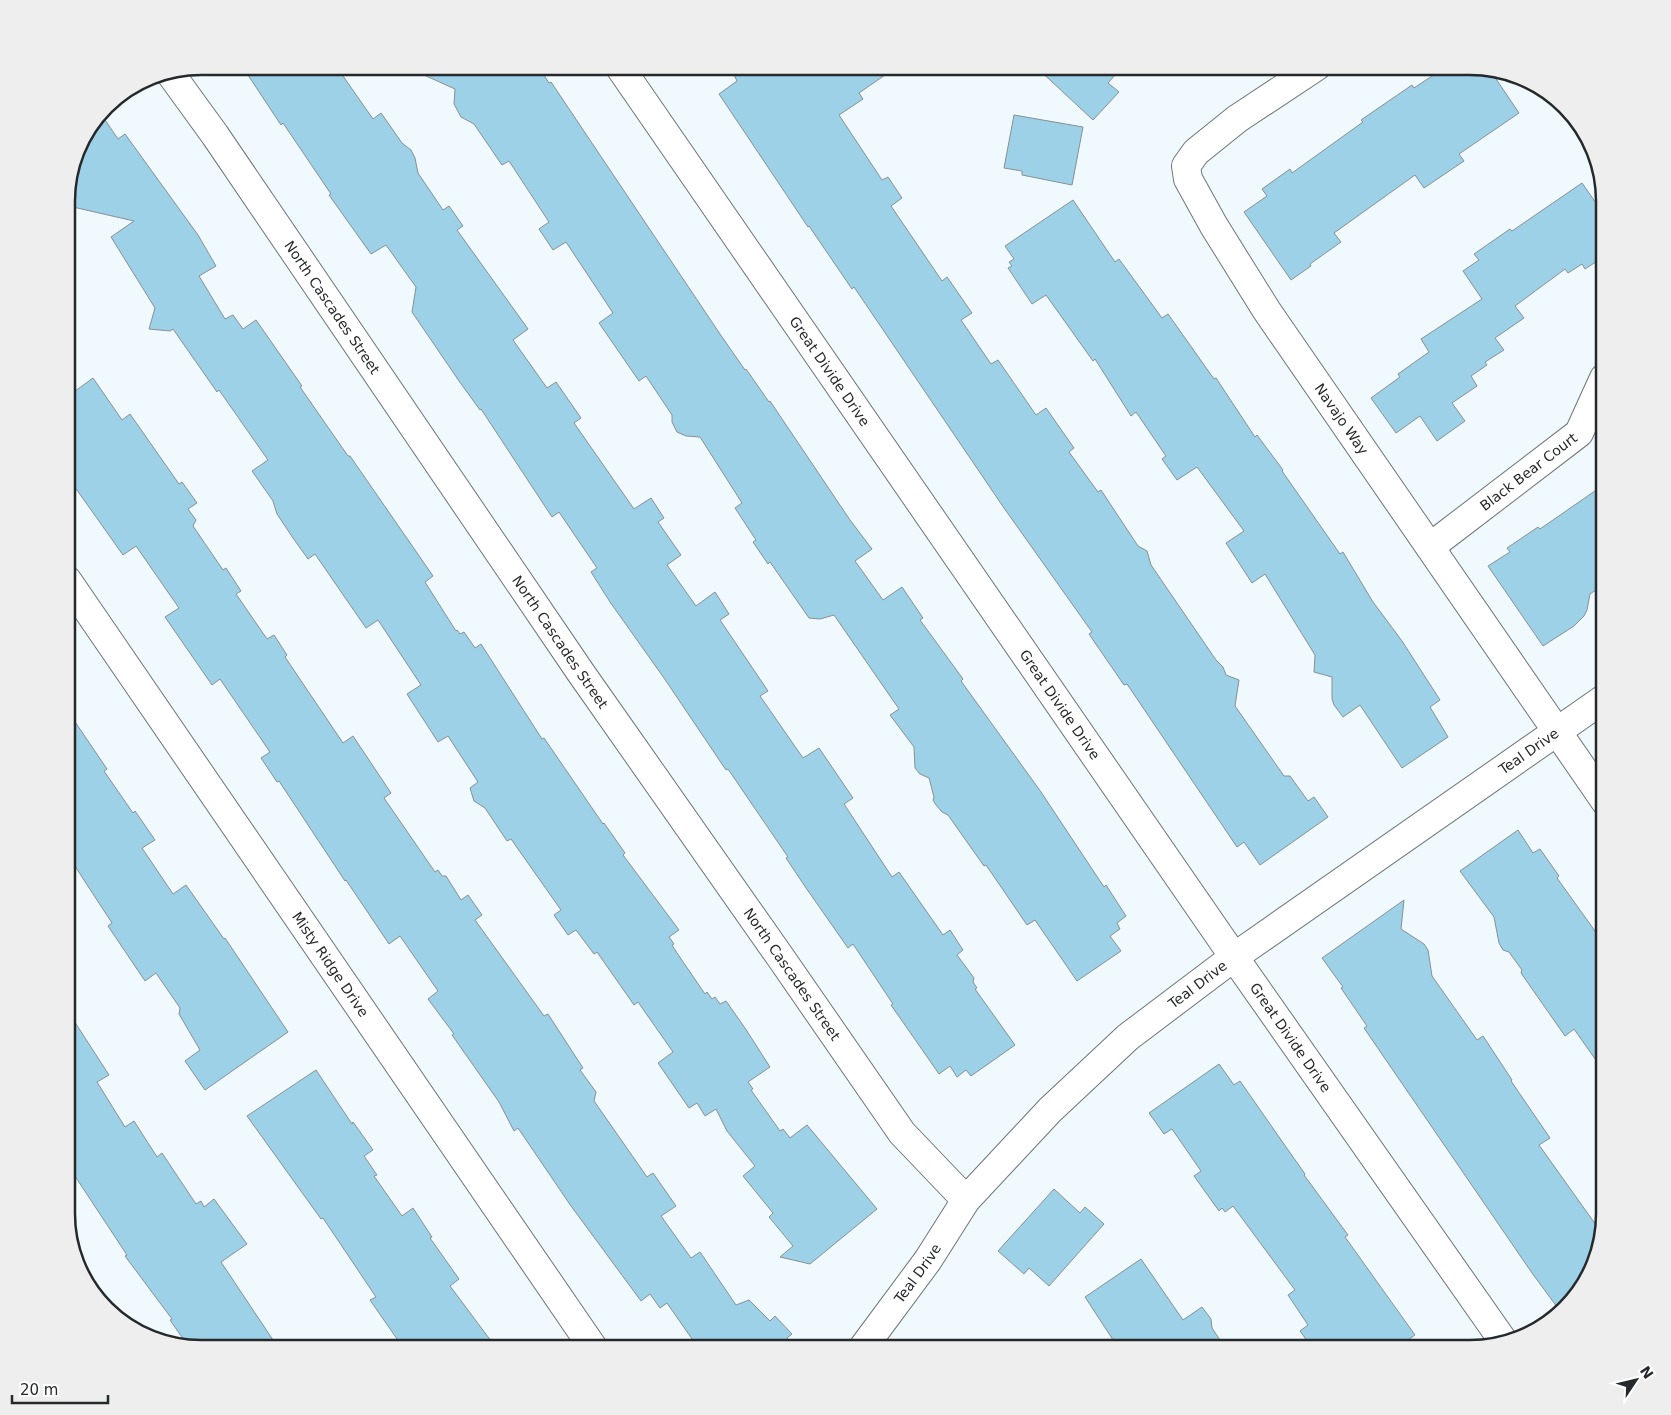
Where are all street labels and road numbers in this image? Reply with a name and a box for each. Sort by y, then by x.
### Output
street label: North Cascades Street [281,238,383,377]
street label: Great Divide Drive [786,313,873,429]
street label: Navajo Way [1311,380,1372,458]
street label: Black Bear Court [1477,429,1581,514]
street label: North Cascades Street [509,573,612,712]
street label: Great Divide Drive [1016,647,1103,763]
street label: Teal Drive [1495,725,1562,778]
street label: North Cascades Street [740,905,844,1044]
street label: Misty Ridge Drive [289,909,372,1020]
street label: Teal Drive [1164,957,1230,1012]
street label: Great Divide Drive [1247,980,1334,1095]
street label: Teal Drive [890,1241,944,1307]

